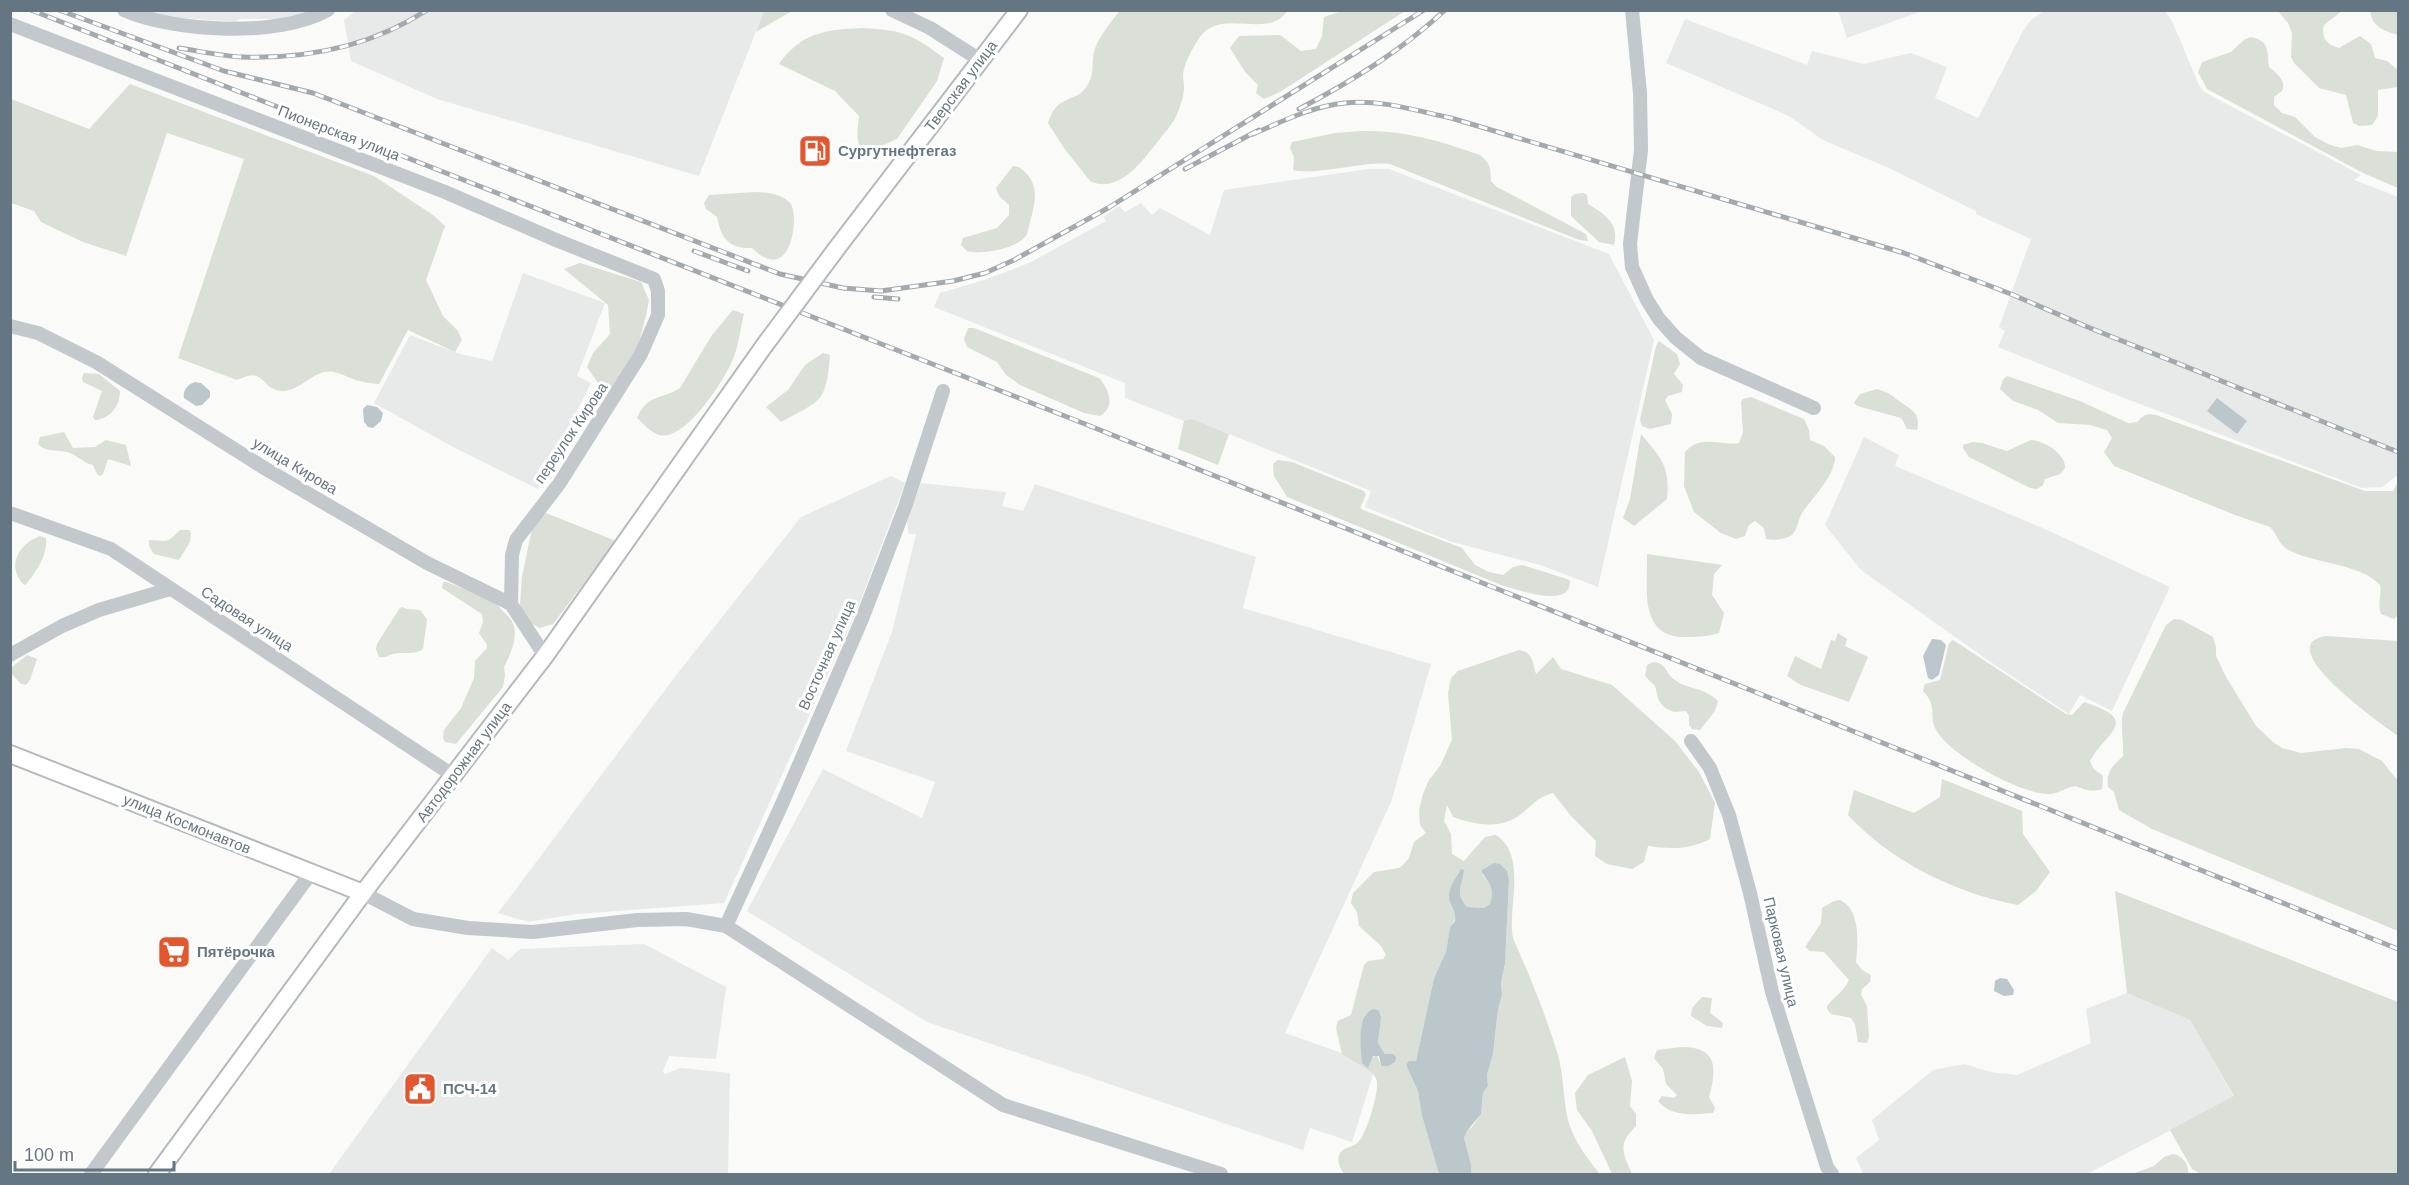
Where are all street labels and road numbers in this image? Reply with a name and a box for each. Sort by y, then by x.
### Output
street label: Тверская улица [921,36,1001,134]
street label: Пионерская улица [276,102,403,164]
street label: переулок Кирова [531,378,611,486]
street label: улица Кирова [250,434,341,498]
street label: Садовая улица [198,583,297,655]
street label: Восточная улица [795,597,859,712]
street label: Автодорожная улица [413,698,515,825]
street label: улица Космонавтов [121,790,253,857]
street label: Парковая улица [1761,895,1803,1009]

